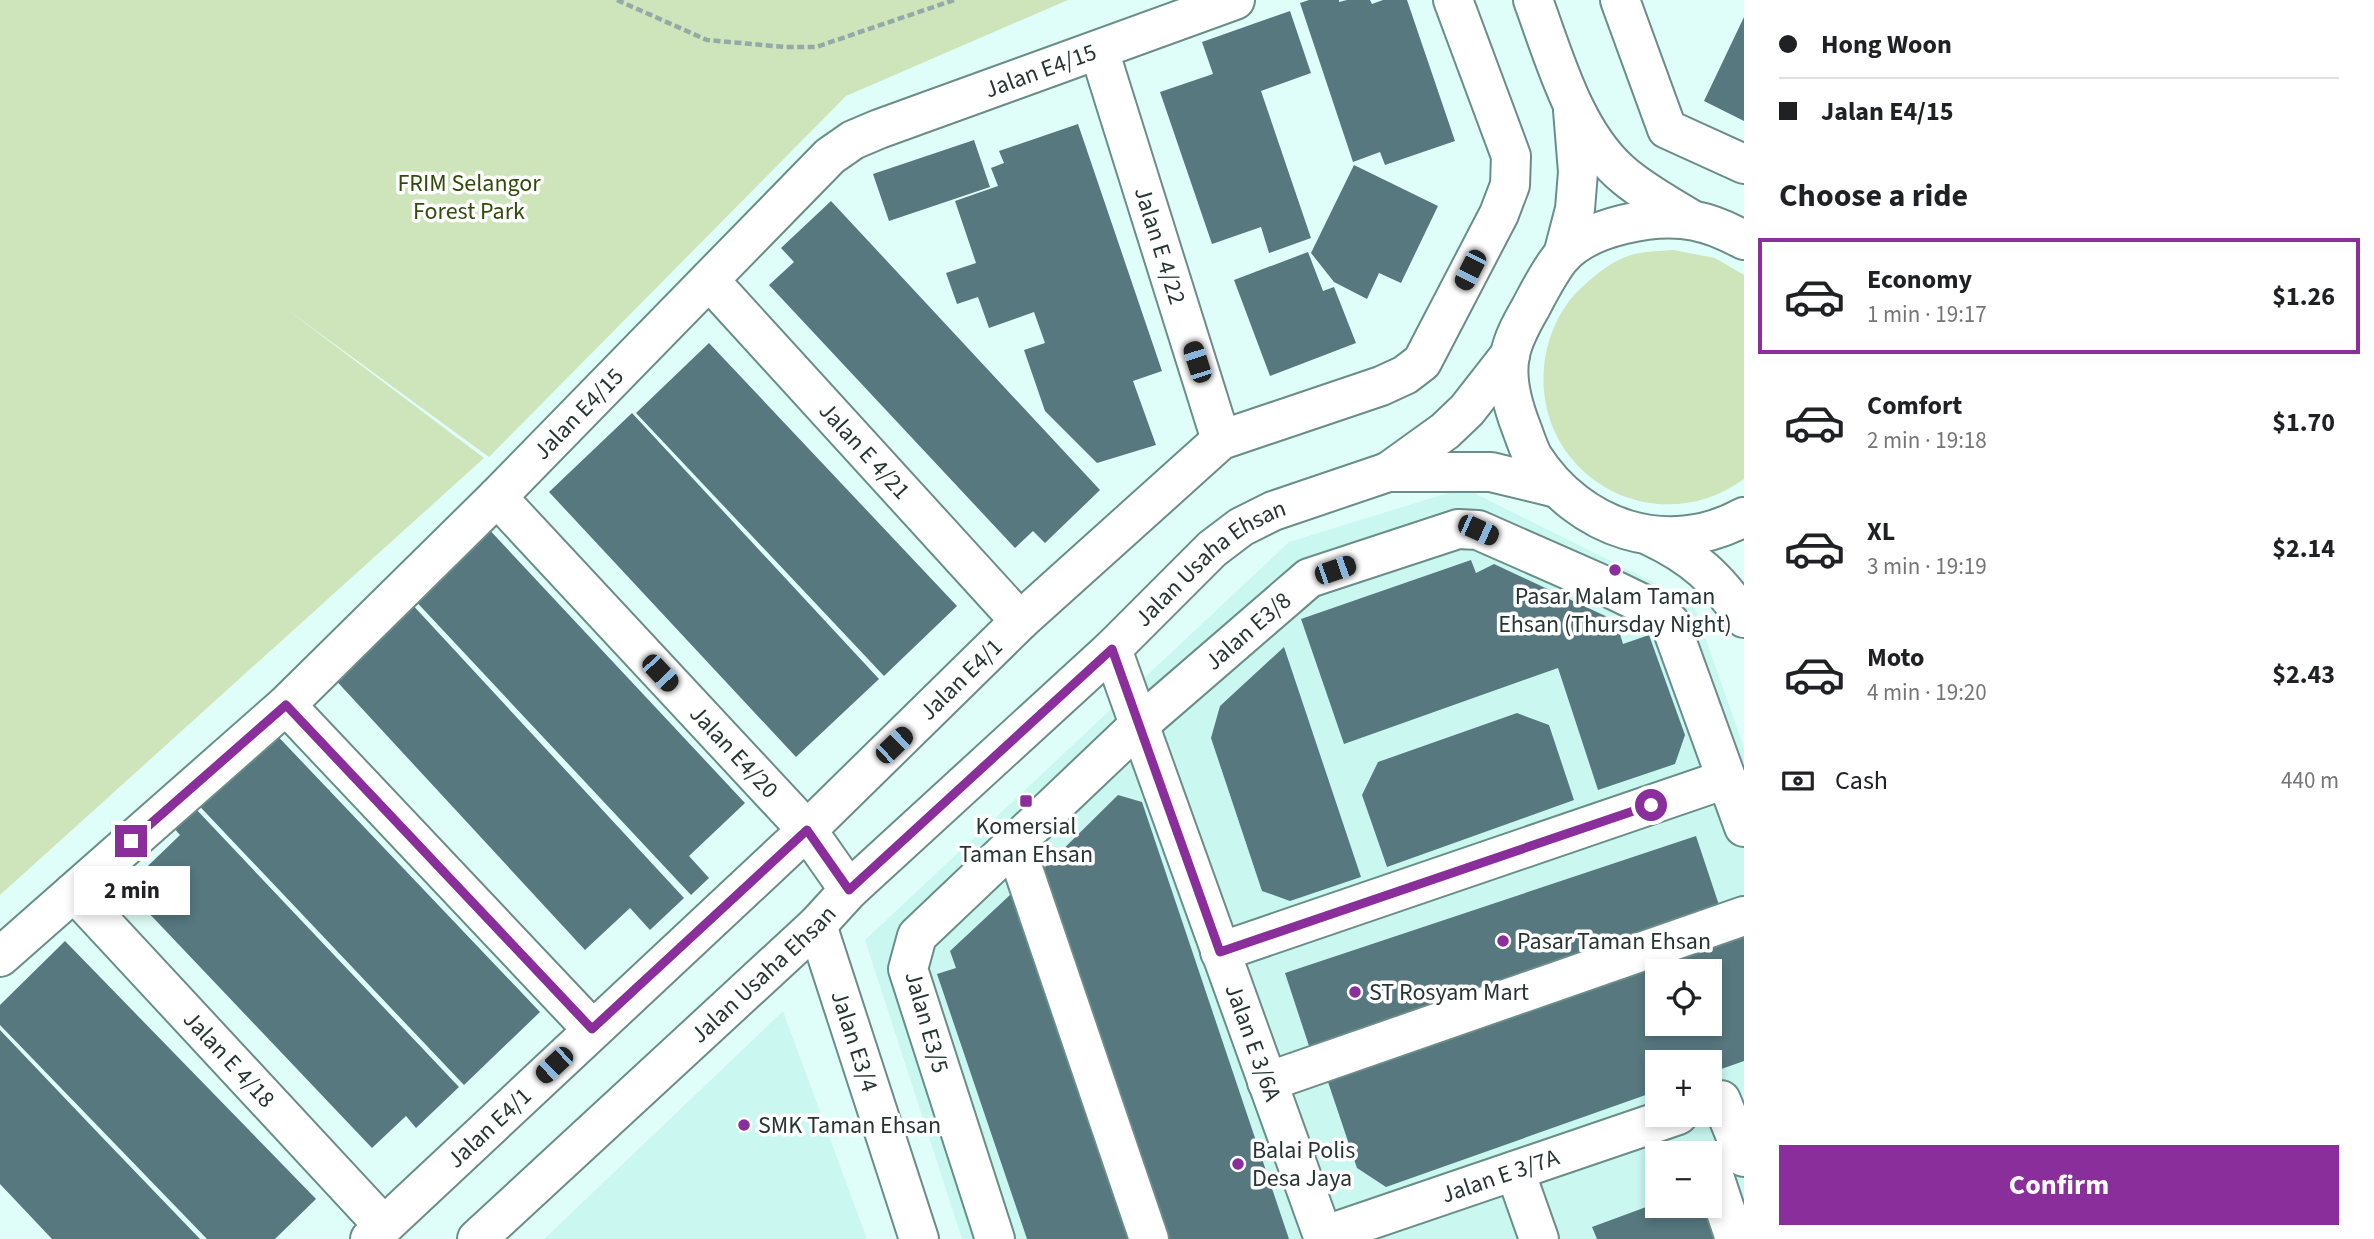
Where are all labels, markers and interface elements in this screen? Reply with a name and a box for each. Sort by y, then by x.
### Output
text: Hong Woon [1821,26,1952,63]
street label: Jalan E4/15 [980,35,1101,107]
text: Jalan E4/15 [1821,93,1953,130]
park label: FRIM Selangor Forest Park [397,166,541,229]
text: Choose a ride [1779,173,1968,219]
street label: Jalan E 4/22 [1125,183,1195,309]
car [1452,247,1489,293]
text: Economy [1867,261,1972,298]
icon: car [1783,265,1846,328]
text: $1.26 [2272,278,2335,315]
text: 1 min · 19:17 [1867,298,1987,331]
car [1181,339,1214,385]
street label: Jalan E4/15 [525,360,632,468]
text: Comfort [1867,387,1962,424]
icon: car [1783,391,1846,454]
street label: Jalan E 4/21 [810,394,918,508]
text: $1.70 [2272,404,2335,441]
text: 2 min · 19:18 [1867,424,1987,457]
street label: Jalan Usaha Ehsan [1127,491,1291,635]
car [1455,512,1502,548]
text: XL [1867,513,1895,550]
icon: car [1783,517,1846,580]
text: $2.14 [2272,530,2335,567]
text: 3 min · 19:19 [1867,550,1987,583]
car [1312,553,1359,587]
marker: Pasar Malam Taman Ehsan (Thursday Night) [1607,562,1623,578]
place label: Pasar Malam Taman Ehsan (Thursday Night) [1498,579,1732,642]
street label: Jalan E3/8 [1197,584,1299,679]
street label: Jalan E4/1 [912,630,1011,729]
text: Moto [1867,639,1924,676]
icon: car [1783,643,1846,706]
car [638,650,683,696]
text: $2.43 [2272,656,2335,693]
text: 4 min · 19:20 [1867,676,1987,709]
street label: Jalan E4/20 [681,697,786,807]
car [872,723,917,767]
icon: cash [1779,762,1817,800]
text: Cash [1835,762,1888,799]
text: 440 m [2281,764,2339,797]
route start [1635,789,1667,821]
marker: Komersial Taman Ehsan [1018,793,1034,809]
place label: Komersial Taman Ehsan [959,809,1093,872]
route end [115,825,147,857]
callout: 2 min [73,866,189,914]
text: 2 min [104,874,160,907]
street label: Jalan Usaha Ehsan [683,898,845,1052]
place label: Pasar Taman Ehsan [1517,924,1711,959]
marker: Pasar Taman Ehsan [1495,933,1511,949]
map controls [1645,959,1722,1218]
button: locate [1645,959,1722,1036]
street label: Jalan E3/5 [895,967,958,1077]
place label: ST Rosyam Mart [1369,975,1529,1010]
street label: Jalan E 3/6A [1216,979,1290,1106]
marker: ST Rosyam Mart [1347,984,1363,1000]
street label: Jalan E3/4 [821,986,887,1096]
street label: Jalan E 4/18 [175,1003,283,1116]
car [532,1043,577,1087]
button: + [1645,1050,1722,1127]
street label: Jalan E4/1 [439,1079,540,1177]
place label: SMK Taman Ehsan [758,1108,941,1143]
marker: SMK Taman Ehsan [736,1117,752,1133]
place label: Balai Polis Desa Jaya [1252,1133,1355,1196]
street label: Jalan E 3/7A [1436,1140,1564,1212]
button: − [1645,1141,1722,1218]
button: Confirm [1779,1145,2339,1225]
marker: Balai Polis Desa Jaya [1230,1156,1246,1172]

